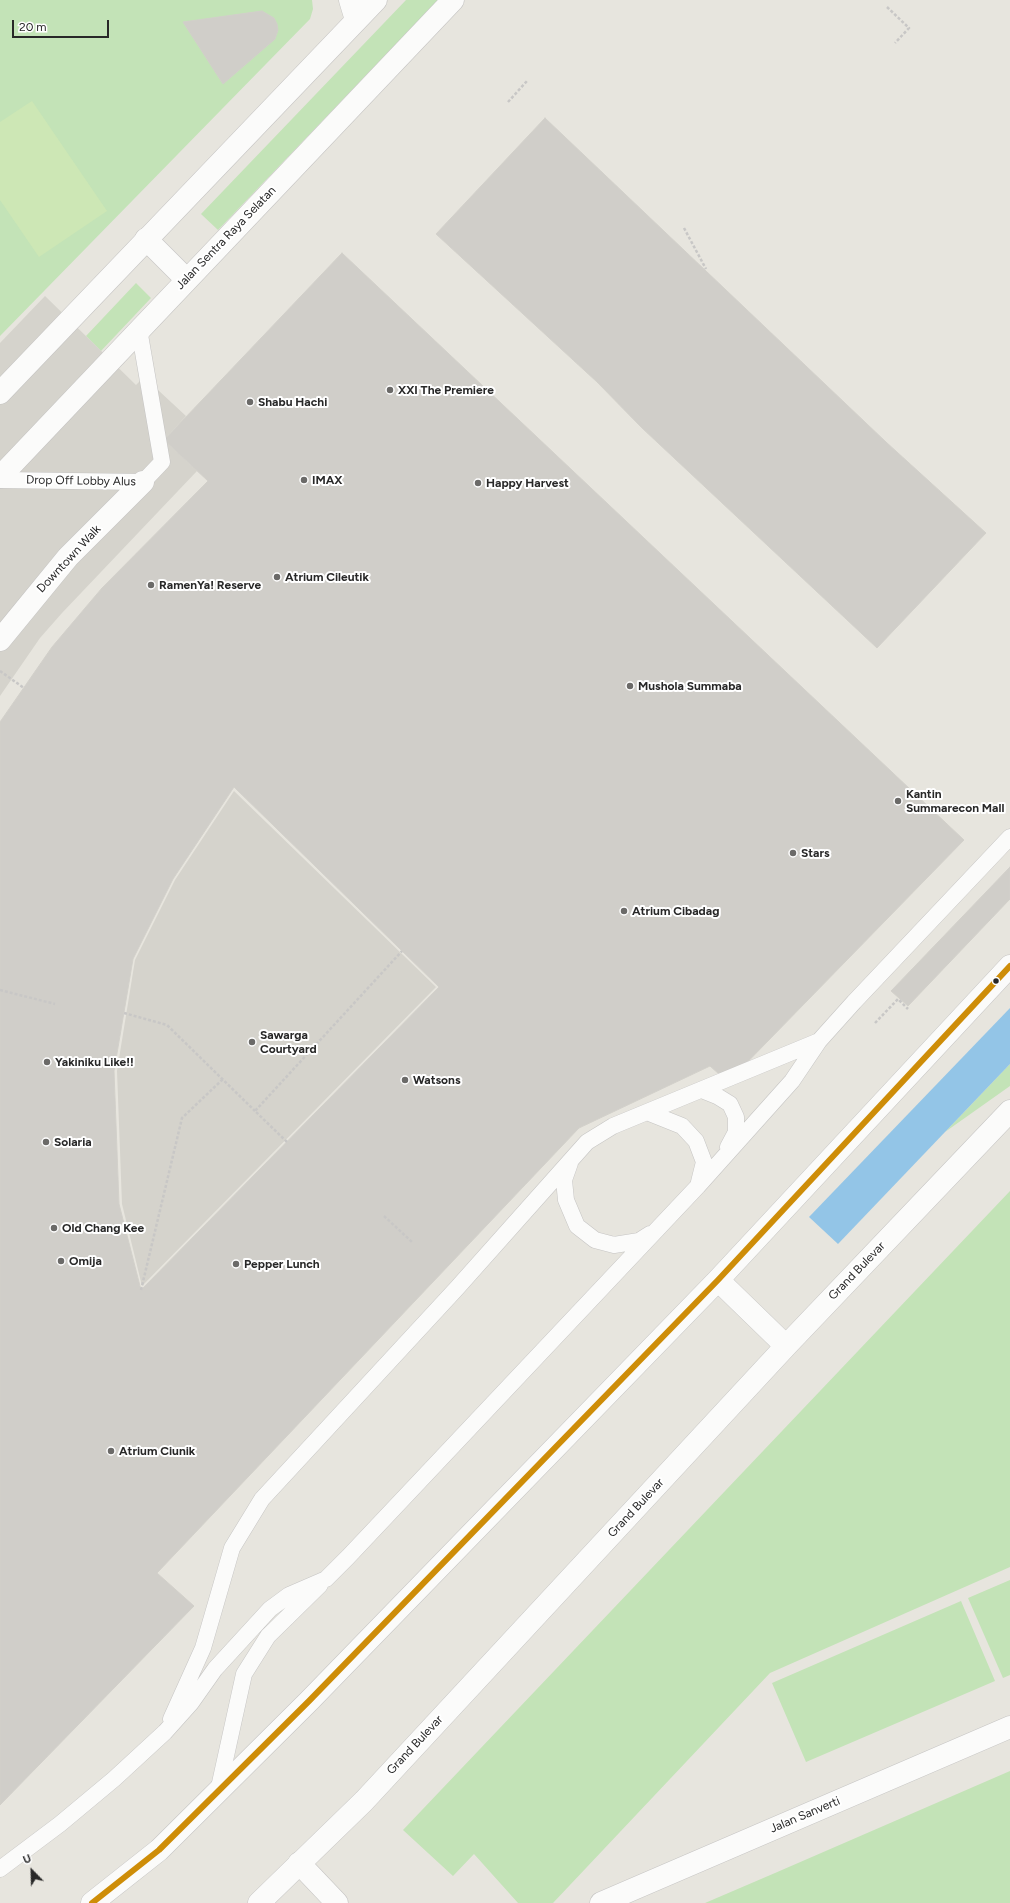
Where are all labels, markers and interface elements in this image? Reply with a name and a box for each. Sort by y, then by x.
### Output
scale bar [14,12,111,38]
text: 20 m [19,20,47,34]
street label: Jalan Sentra Raya Selatan [173,183,279,293]
place label: XXI The Premiere [398,383,494,397]
marker: XXI The Premiere [385,385,395,395]
place label: Shabu Hachi [258,395,327,409]
marker: Shabu Hachi [245,397,255,407]
street label: Drop Off Lobby Alus [26,473,136,489]
place label: IMAX [312,473,342,487]
marker: IMAX [299,475,309,485]
place label: Happy Harvest [486,476,569,490]
marker: Happy Harvest [473,478,483,488]
street label: Downtown Walk [34,522,104,596]
place label: Atrium Cileutik [285,570,369,584]
marker: Atrium Cileutik [272,572,282,582]
place label: RamenYa! Reserve [159,578,261,592]
marker: RamenYa! Reserve [146,580,156,590]
place label: Mushola Summaba [638,679,742,693]
marker: Mushola Summaba [625,681,635,691]
place label: Kantin Summarecon Mall [906,787,1004,815]
marker: Kantin Summarecon Mall [893,796,903,806]
place label: Stars [801,846,830,860]
marker: Stars [788,848,798,858]
place label: Atrium Cibadag [632,904,719,918]
marker: Atrium Cibadag [619,906,629,916]
unlabelled marker [991,976,1001,986]
place label: Sawarga Courtyard [260,1028,317,1056]
marker: Sawarga Courtyard [247,1037,257,1047]
place label: Yakiniku Like!! [55,1055,134,1069]
marker: Yakiniku Like!! [42,1057,52,1067]
place label: Watsons [413,1073,461,1087]
marker: Watsons [400,1075,410,1085]
place label: Solaria [54,1135,92,1149]
marker: Solaria [41,1137,51,1147]
place label: Old Chang Kee [62,1221,144,1235]
marker: Old Chang Kee [49,1223,59,1233]
street label: Grand Bulevar [826,1239,888,1303]
place label: Omija [69,1254,102,1268]
marker: Omija [56,1256,66,1266]
place label: Pepper Lunch [244,1257,320,1271]
marker: Pepper Lunch [231,1259,241,1269]
place label: Atrium Ciunik [119,1444,195,1458]
marker: Atrium Ciunik [106,1446,116,1456]
street label: Grand Bulevar [605,1476,667,1540]
street label: Grand Bulevar [384,1713,446,1777]
street label: Jalan Sanverti [768,1794,842,1836]
north arrow [12,1851,52,1891]
text: U [21,1852,33,1867]

